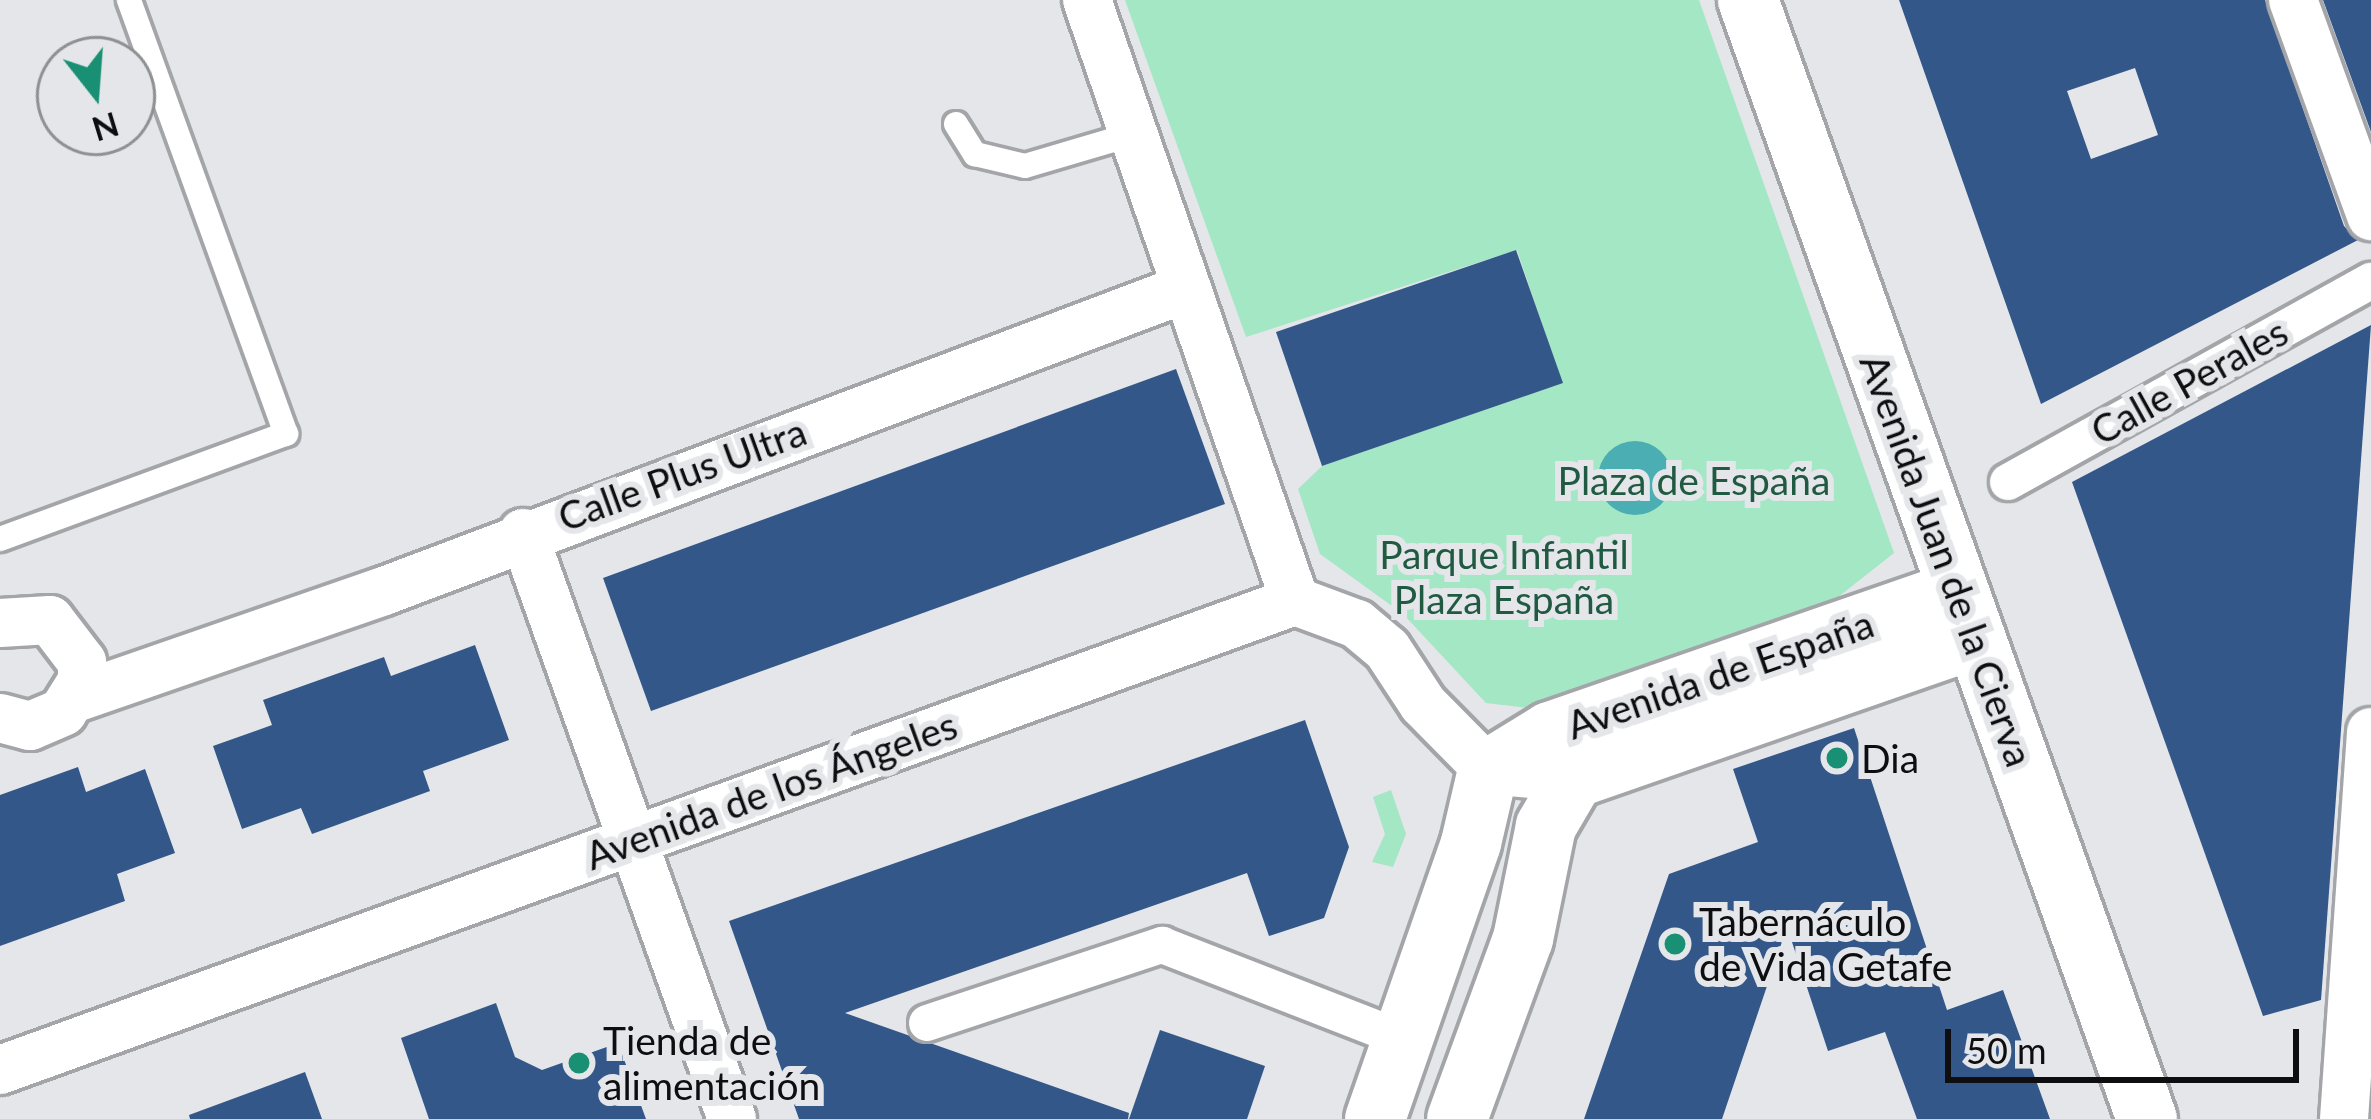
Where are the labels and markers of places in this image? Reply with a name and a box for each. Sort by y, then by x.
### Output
place label: Dia [1861,735,1919,781]
marker: Dia [1824,745,1850,771]
place label: Tabernáculo de Vida Getafe [1699,899,1954,990]
marker: Tabernáculo de Vida Getafe [1662,931,1688,957]
place label: Tienda de alimentación [603,1018,820,1109]
marker: Tienda de alimentación [566,1050,592,1076]

